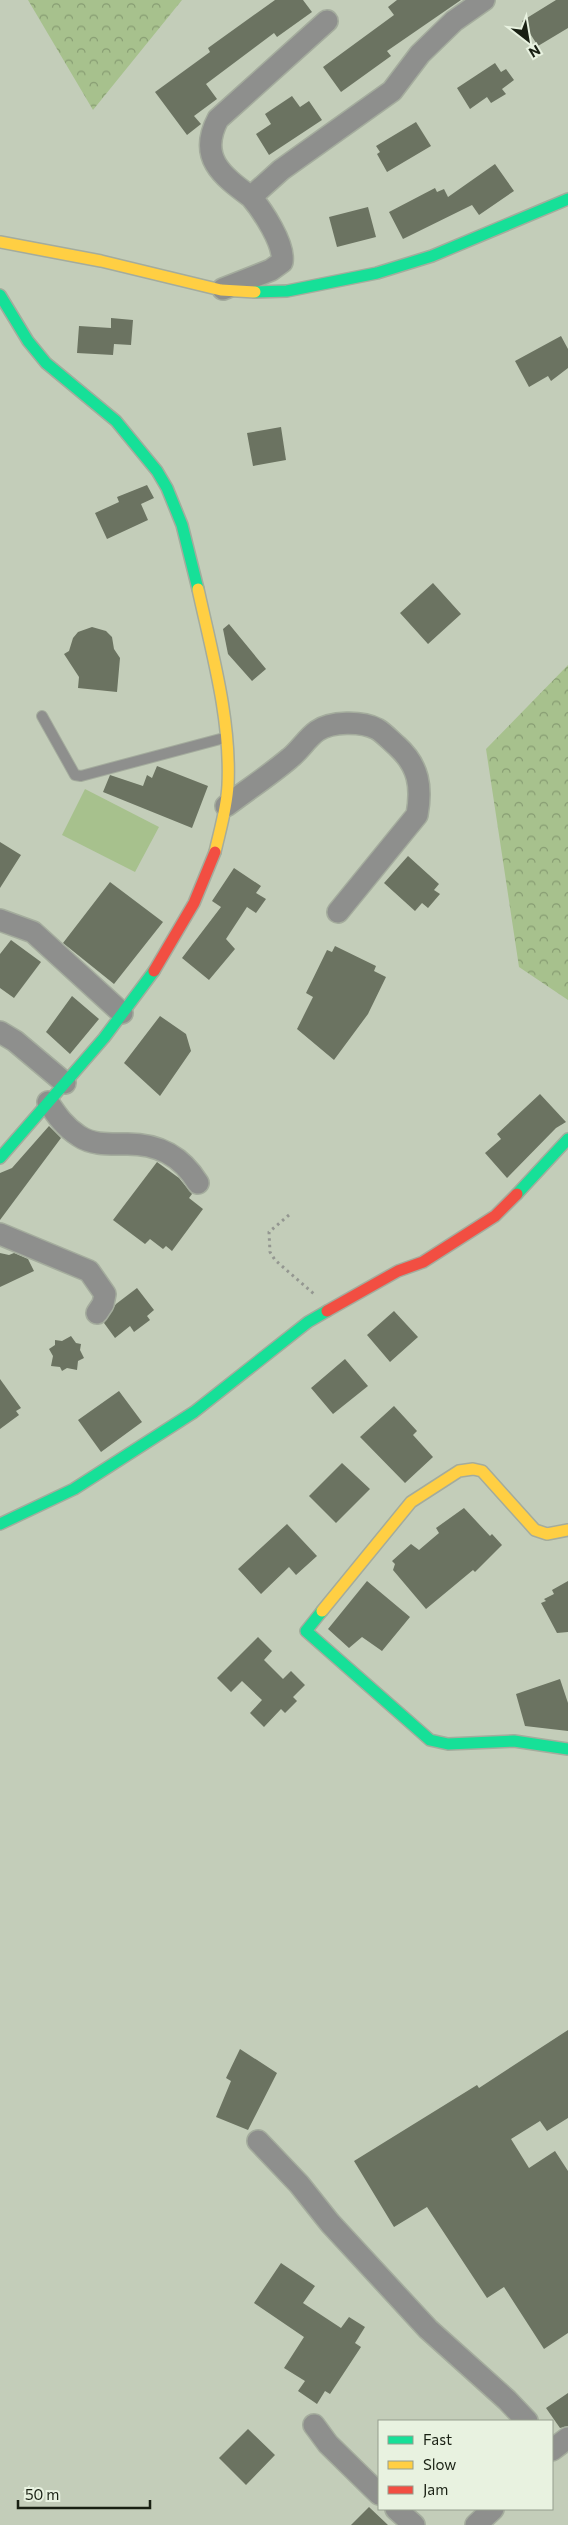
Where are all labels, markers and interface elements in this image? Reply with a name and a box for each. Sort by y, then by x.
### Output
north arrow [503,15,553,65]
text: N [526,42,544,62]
legend [378,2420,553,2510]
text: Fast [423,2430,452,2448]
text: Slow [423,2455,456,2473]
scale bar [18,2478,150,2510]
text: Jam [423,2480,448,2498]
text: 50 m [25,2485,59,2503]

